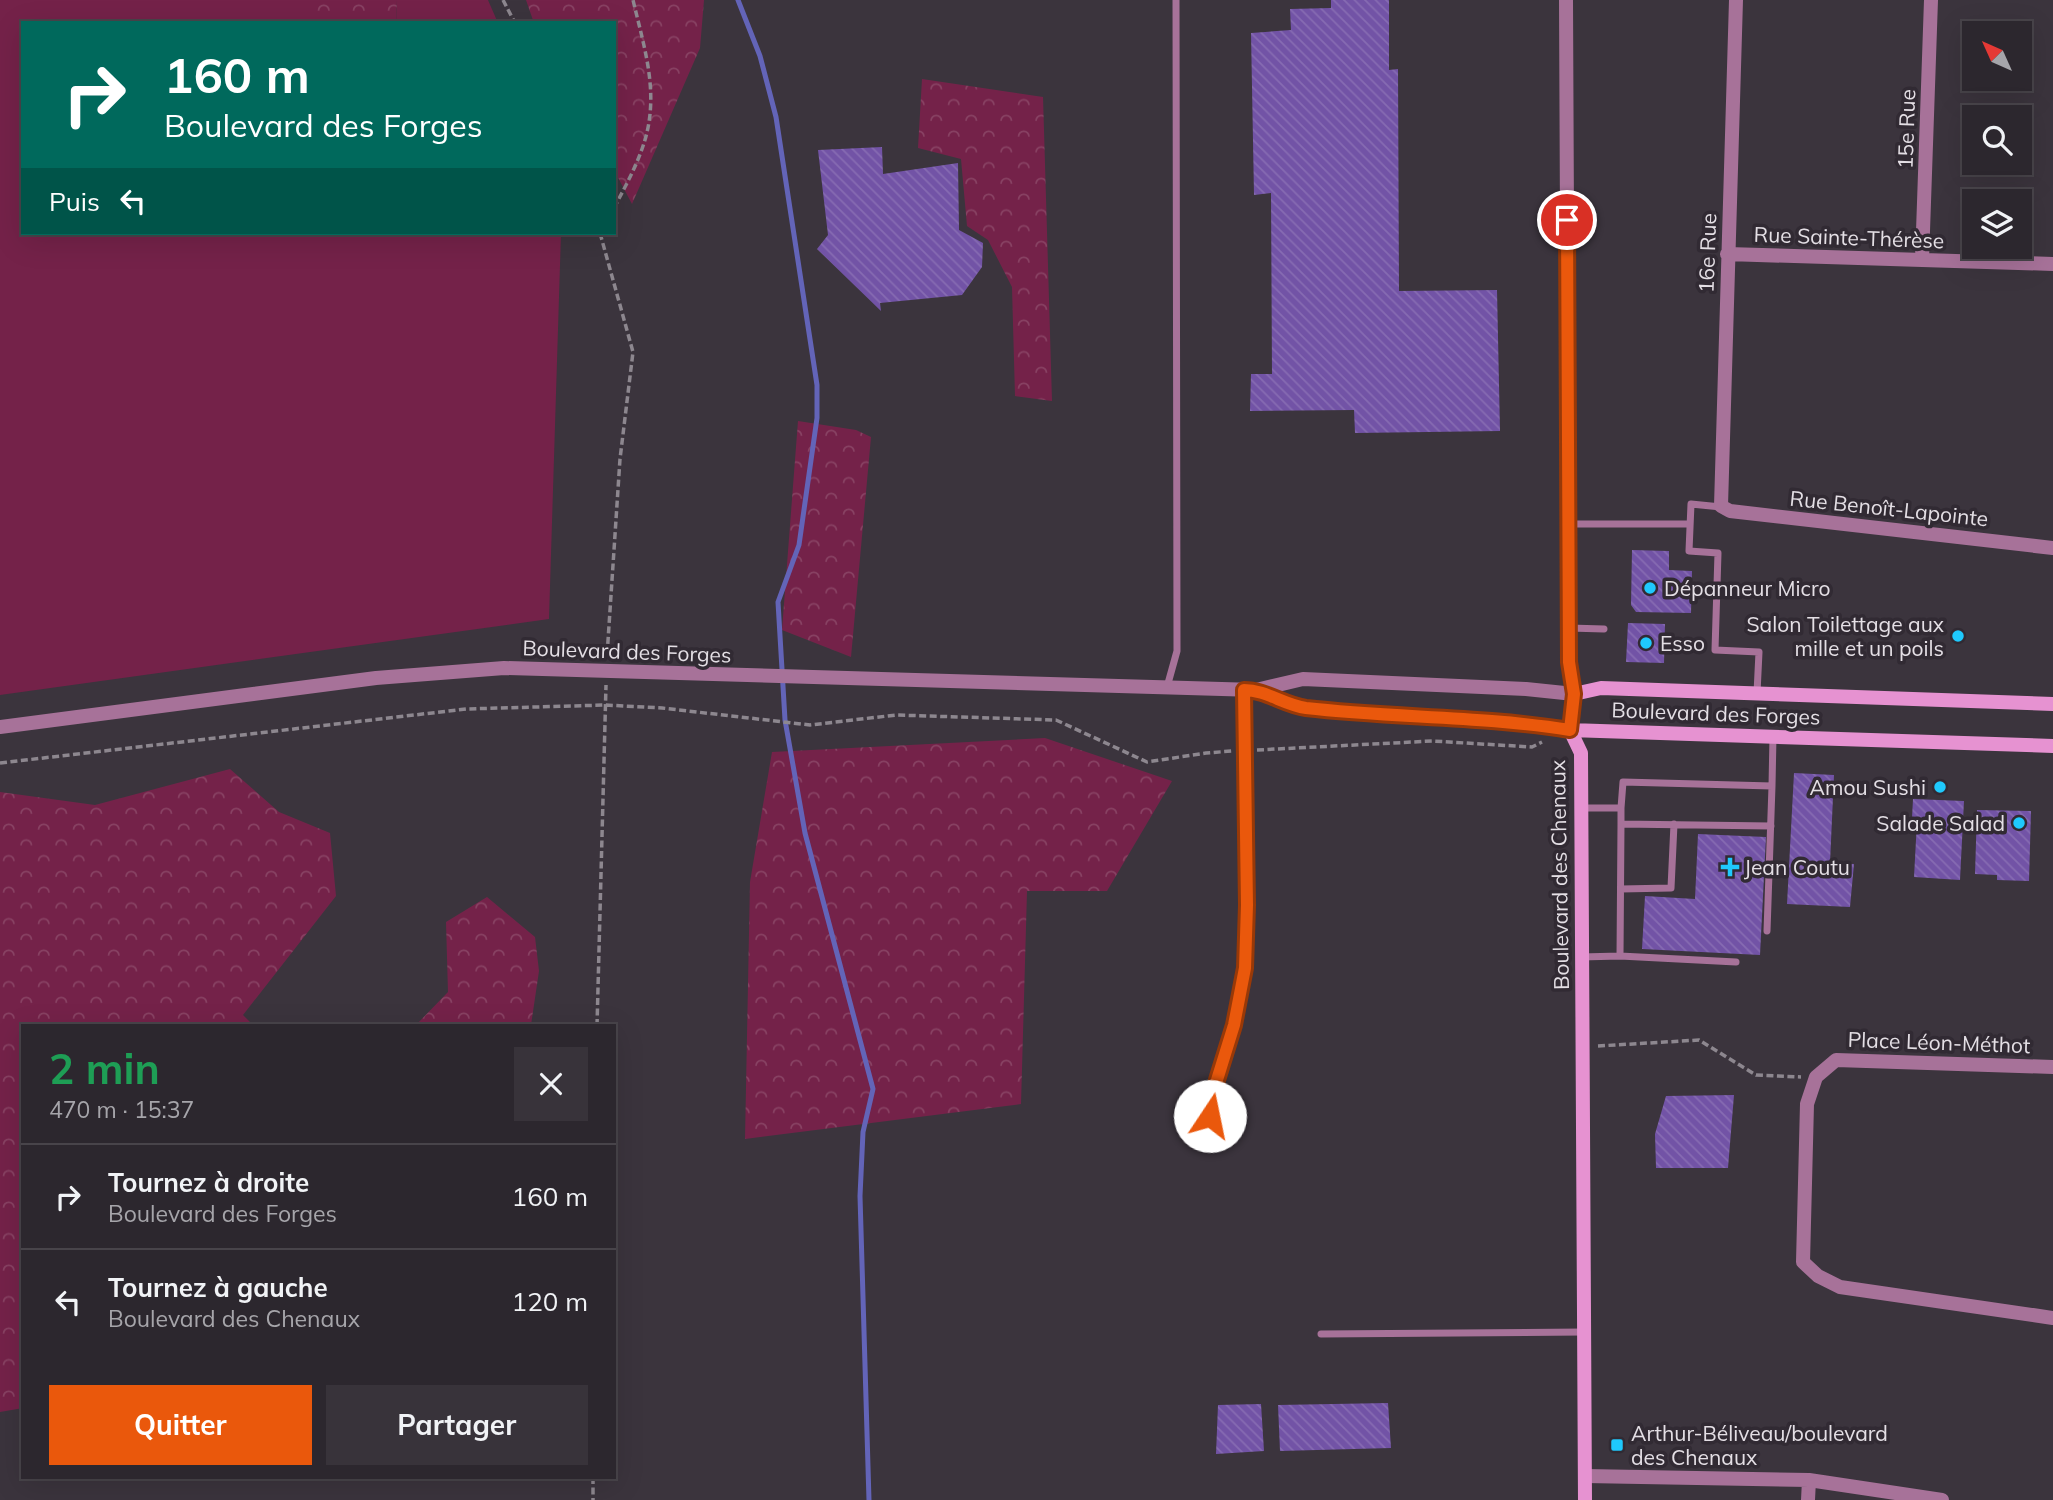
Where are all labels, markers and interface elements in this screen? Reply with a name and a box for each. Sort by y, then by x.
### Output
north arrow [1962,21,2032,91]
map controls [1962,21,2032,259]
text: 160 m [164,44,310,105]
icon: right [49,49,140,140]
street label: 15e Rue [1892,88,1920,170]
text: Boulevard des Forges [164,105,483,145]
button: search [1962,105,2032,175]
icon: left [114,182,152,220]
text: Puis [49,185,100,218]
button: layers [1962,189,2032,259]
pin [1537,190,1597,250]
icon: arrive [1548,201,1586,239]
street label: 16e Rue [1693,212,1721,294]
street label: Rue Sainte-Thérèse [1753,221,1945,253]
street label: Rue Benoît-Lapointe [1789,485,1989,531]
place label: Dépanneur Micro [1664,575,1830,601]
marker: Dépanneur Micro [1642,580,1658,596]
place label: Salon Toilettage aux mille et un poils [1747,611,1944,661]
marker: Salon Toilettage aux mille et un poils [1950,628,1966,644]
place label: Esso [1660,630,1705,656]
street label: Boulevard des Forges [522,634,732,668]
marker: Esso [1638,635,1654,651]
street label: Boulevard des Forges [1611,696,1821,730]
street label: Boulevard des Chenaux [1544,760,1574,990]
place label: Amou Sushi [1810,774,1926,800]
marker: Amou Sushi [1932,779,1948,795]
place label: Salade Salad [1876,810,2005,836]
marker: Salade Salad [2011,815,2027,831]
place label: Jean Coutu [1744,854,1850,880]
marker: Jean Coutu [1722,859,1738,875]
street label: Place Léon-Méthot [1847,1026,2031,1058]
text: 2 min [49,1042,160,1095]
button: close [514,1047,588,1121]
position arrow [1173,1079,1247,1153]
text: 470 m · 15:37 [49,1095,194,1124]
text: Tournez à droite [108,1166,309,1199]
icon: right [49,1178,87,1216]
text: 160 m [512,1180,588,1213]
text: Boulevard des Forges [108,1199,337,1228]
text: Tournez à gauche [108,1271,328,1304]
icon: left [49,1283,87,1321]
text: 120 m [512,1285,588,1318]
text: Boulevard des Chenaux [108,1304,360,1333]
button: Quitter [49,1385,312,1465]
button: Partager [326,1385,588,1465]
place label: Arthur-Béliveau/boulevard des Chenaux [1631,1420,1888,1470]
marker: Arthur-Béliveau/boulevard des Chenaux [1609,1437,1625,1453]

